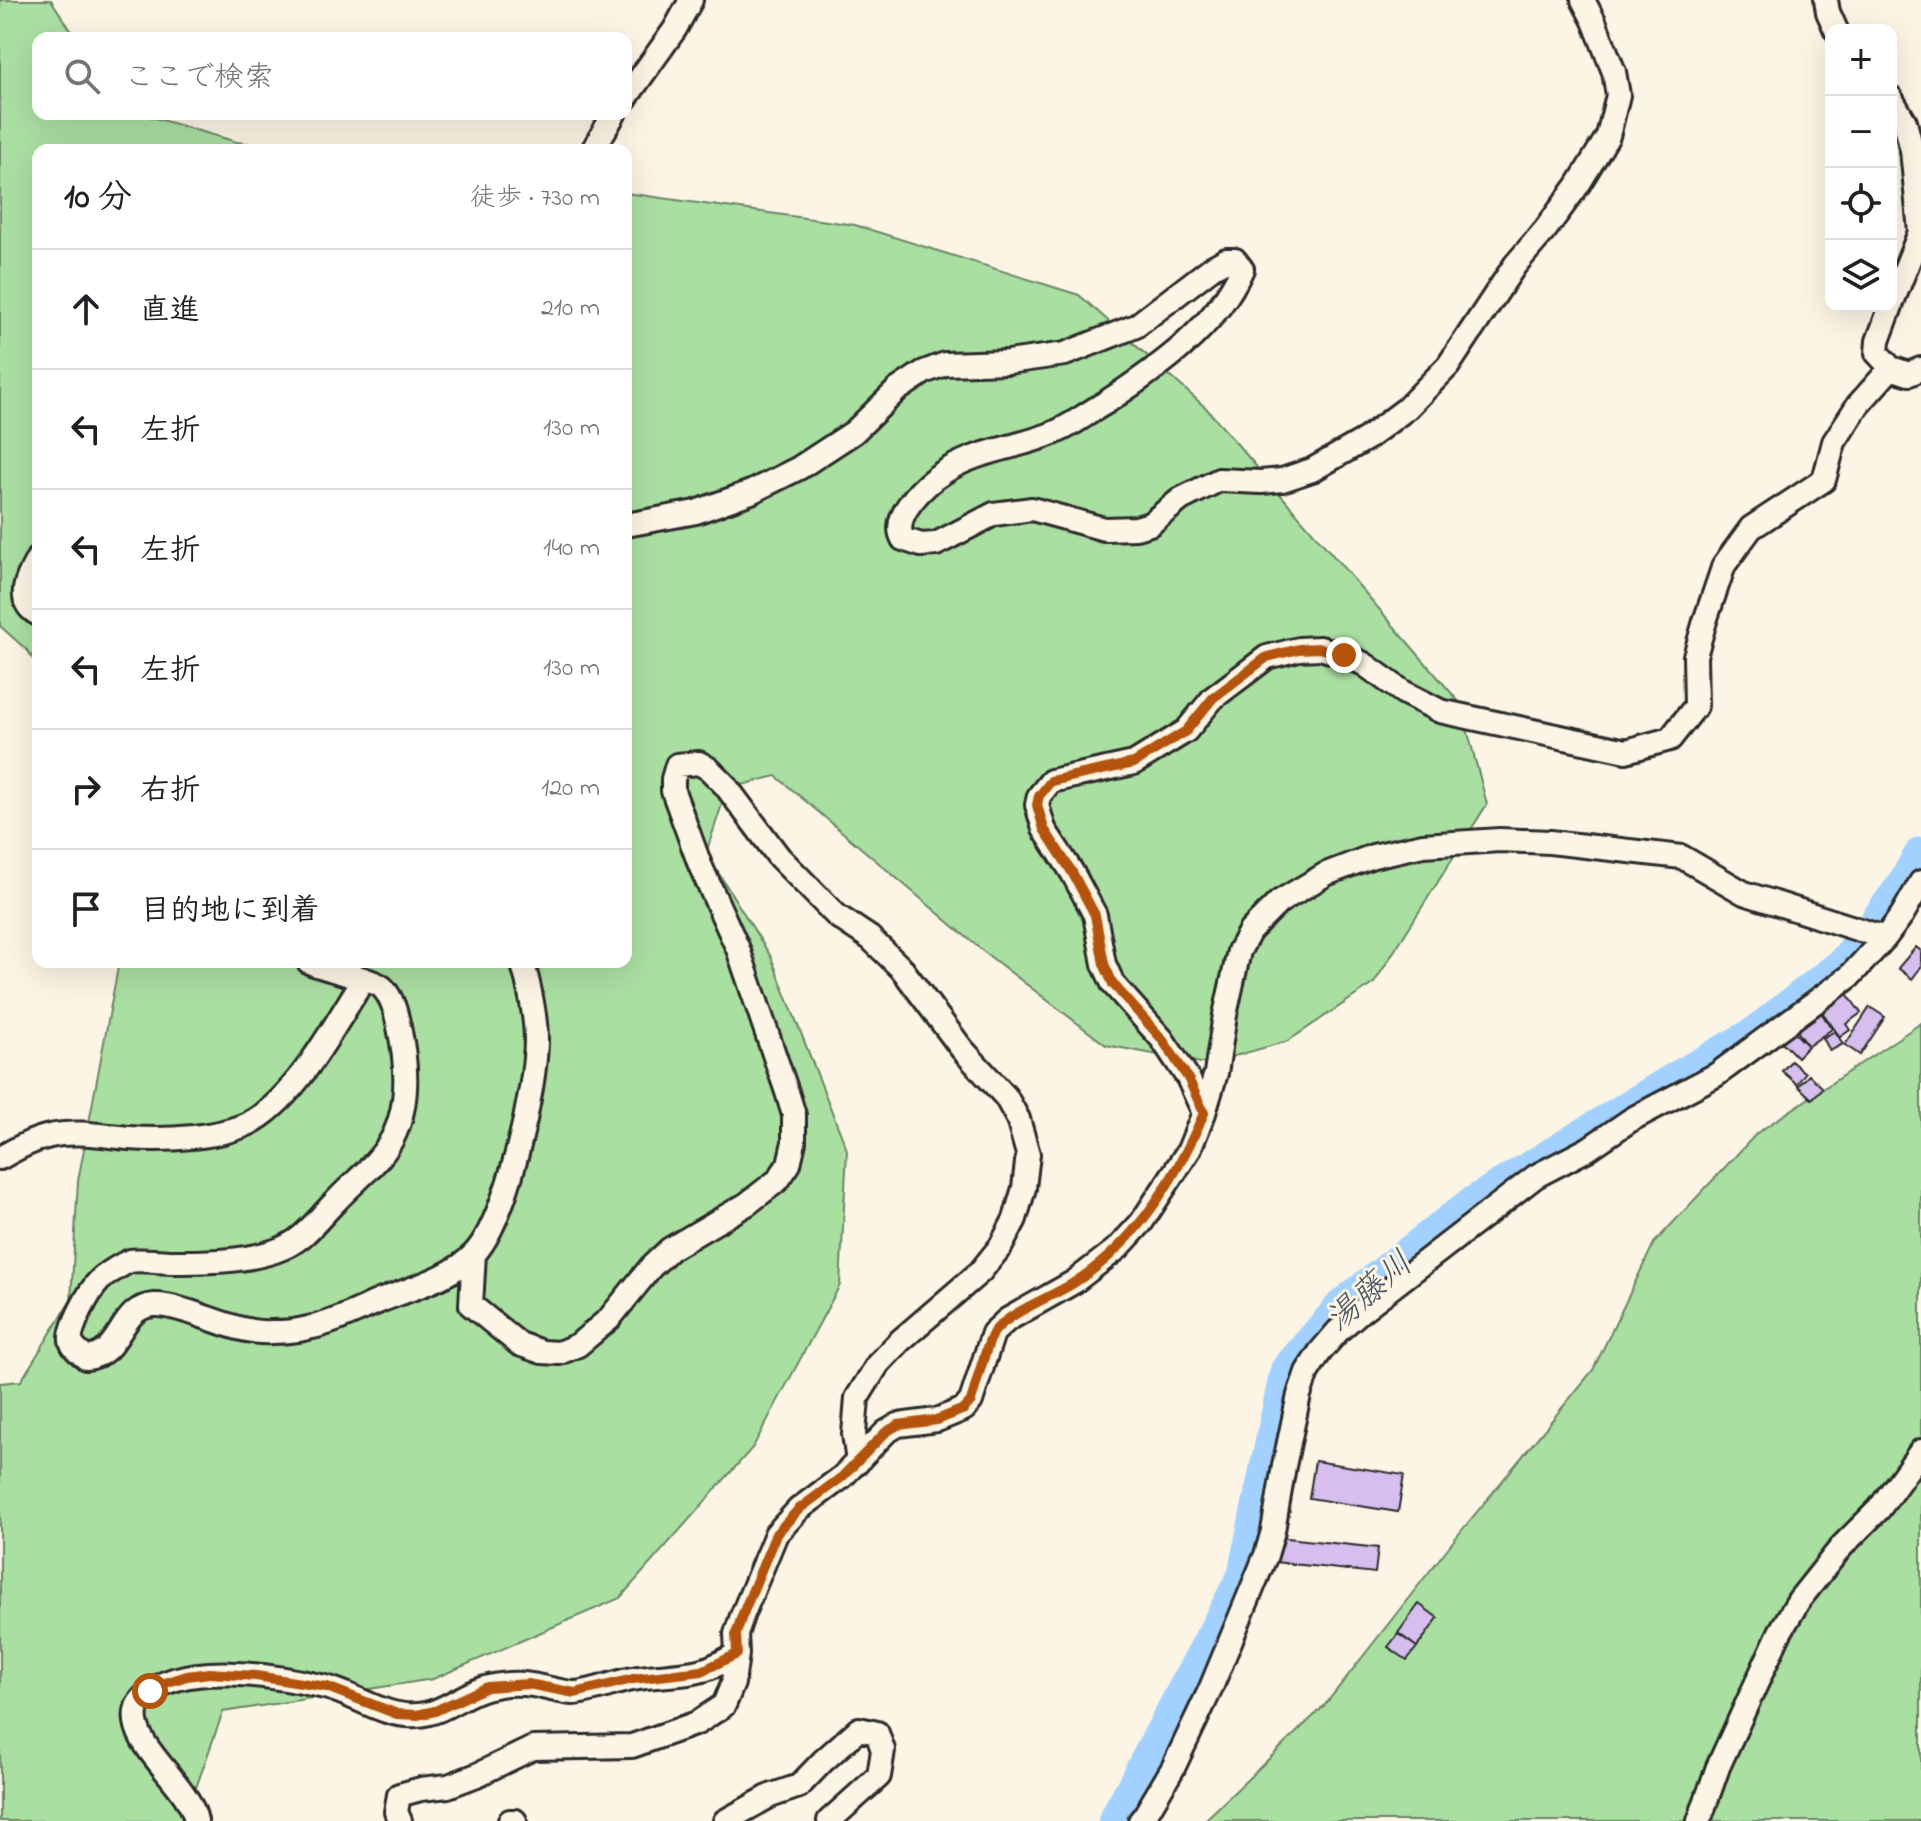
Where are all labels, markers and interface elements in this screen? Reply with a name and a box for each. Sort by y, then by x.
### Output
map controls [1825,24,1897,312]
button: + [1825,24,1897,96]
search box [32,32,632,120]
icon: search [60,54,104,98]
text: ここで検索 [124,57,274,101]
button: − [1825,96,1897,168]
button: locate [1825,168,1897,240]
text: 10 分 [64,174,132,224]
text: 徒歩 · 730 m [470,180,600,218]
button: layers [1825,240,1897,312]
icon: ahead [64,287,108,331]
text: 直進 [140,290,200,334]
text: 210 m [541,290,600,328]
icon: left [64,407,108,451]
text: 左折 [140,410,200,454]
text: 130 m [543,410,600,448]
icon: left [64,527,108,571]
text: 左折 [140,530,200,574]
text: 140 m [543,530,600,568]
route end [1326,637,1362,673]
icon: left [64,647,108,691]
text: 左折 [140,650,200,694]
text: 130 m [543,650,600,688]
icon: right [64,767,108,811]
text: 右折 [140,770,200,814]
text: 120 m [541,770,600,808]
icon: arrive [64,887,108,931]
text: 目的地に到着 [140,890,320,934]
water label: 湯藤川 [1316,1241,1426,1345]
route start [132,1673,168,1709]

